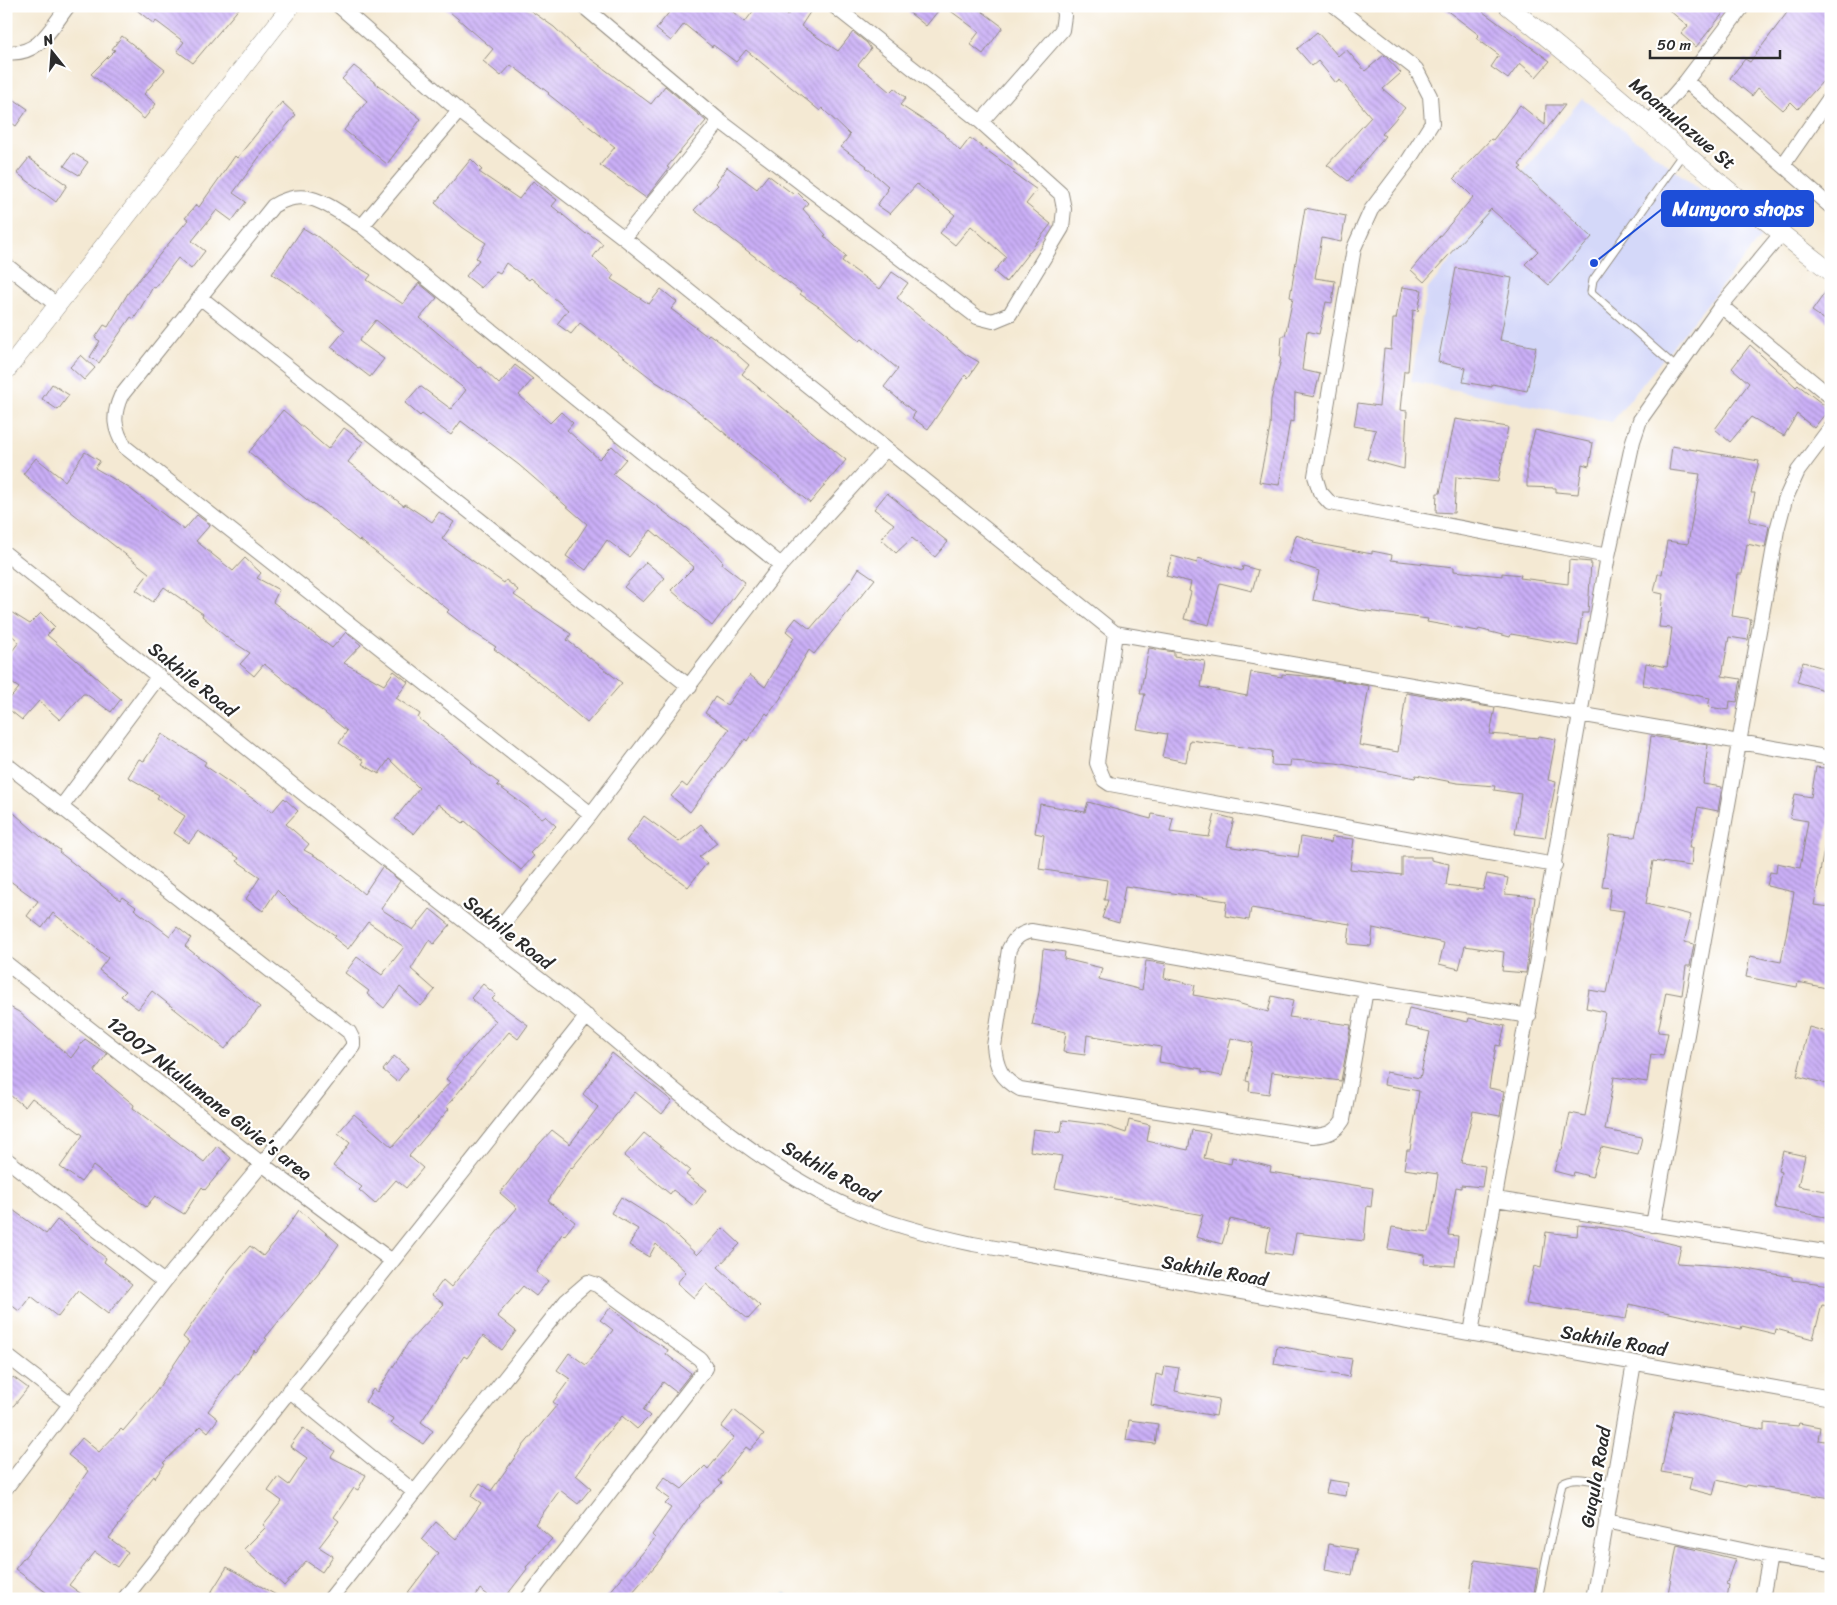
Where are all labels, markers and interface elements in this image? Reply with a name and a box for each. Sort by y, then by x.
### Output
text: N [39,27,57,54]
north arrow [28,28,78,78]
scale bar [1650,28,1780,60]
text: 50 m [1657,32,1692,58]
street label: Moamulazwe St [1622,68,1744,178]
callout: Munyoro shops [1662,191,1813,226]
text: Munyoro shops [1671,192,1804,227]
street label: Sakhile Road [141,633,246,727]
street label: Sakhile Road [456,886,563,980]
street label: 12007 Nkulumane Givie's area [100,1007,320,1190]
street label: Sakhile Road [776,1131,887,1213]
street label: Sakhile Road [1159,1245,1272,1296]
street label: Sakhile Road [1558,1315,1671,1366]
street label: Guqula Road [1570,1422,1621,1530]

